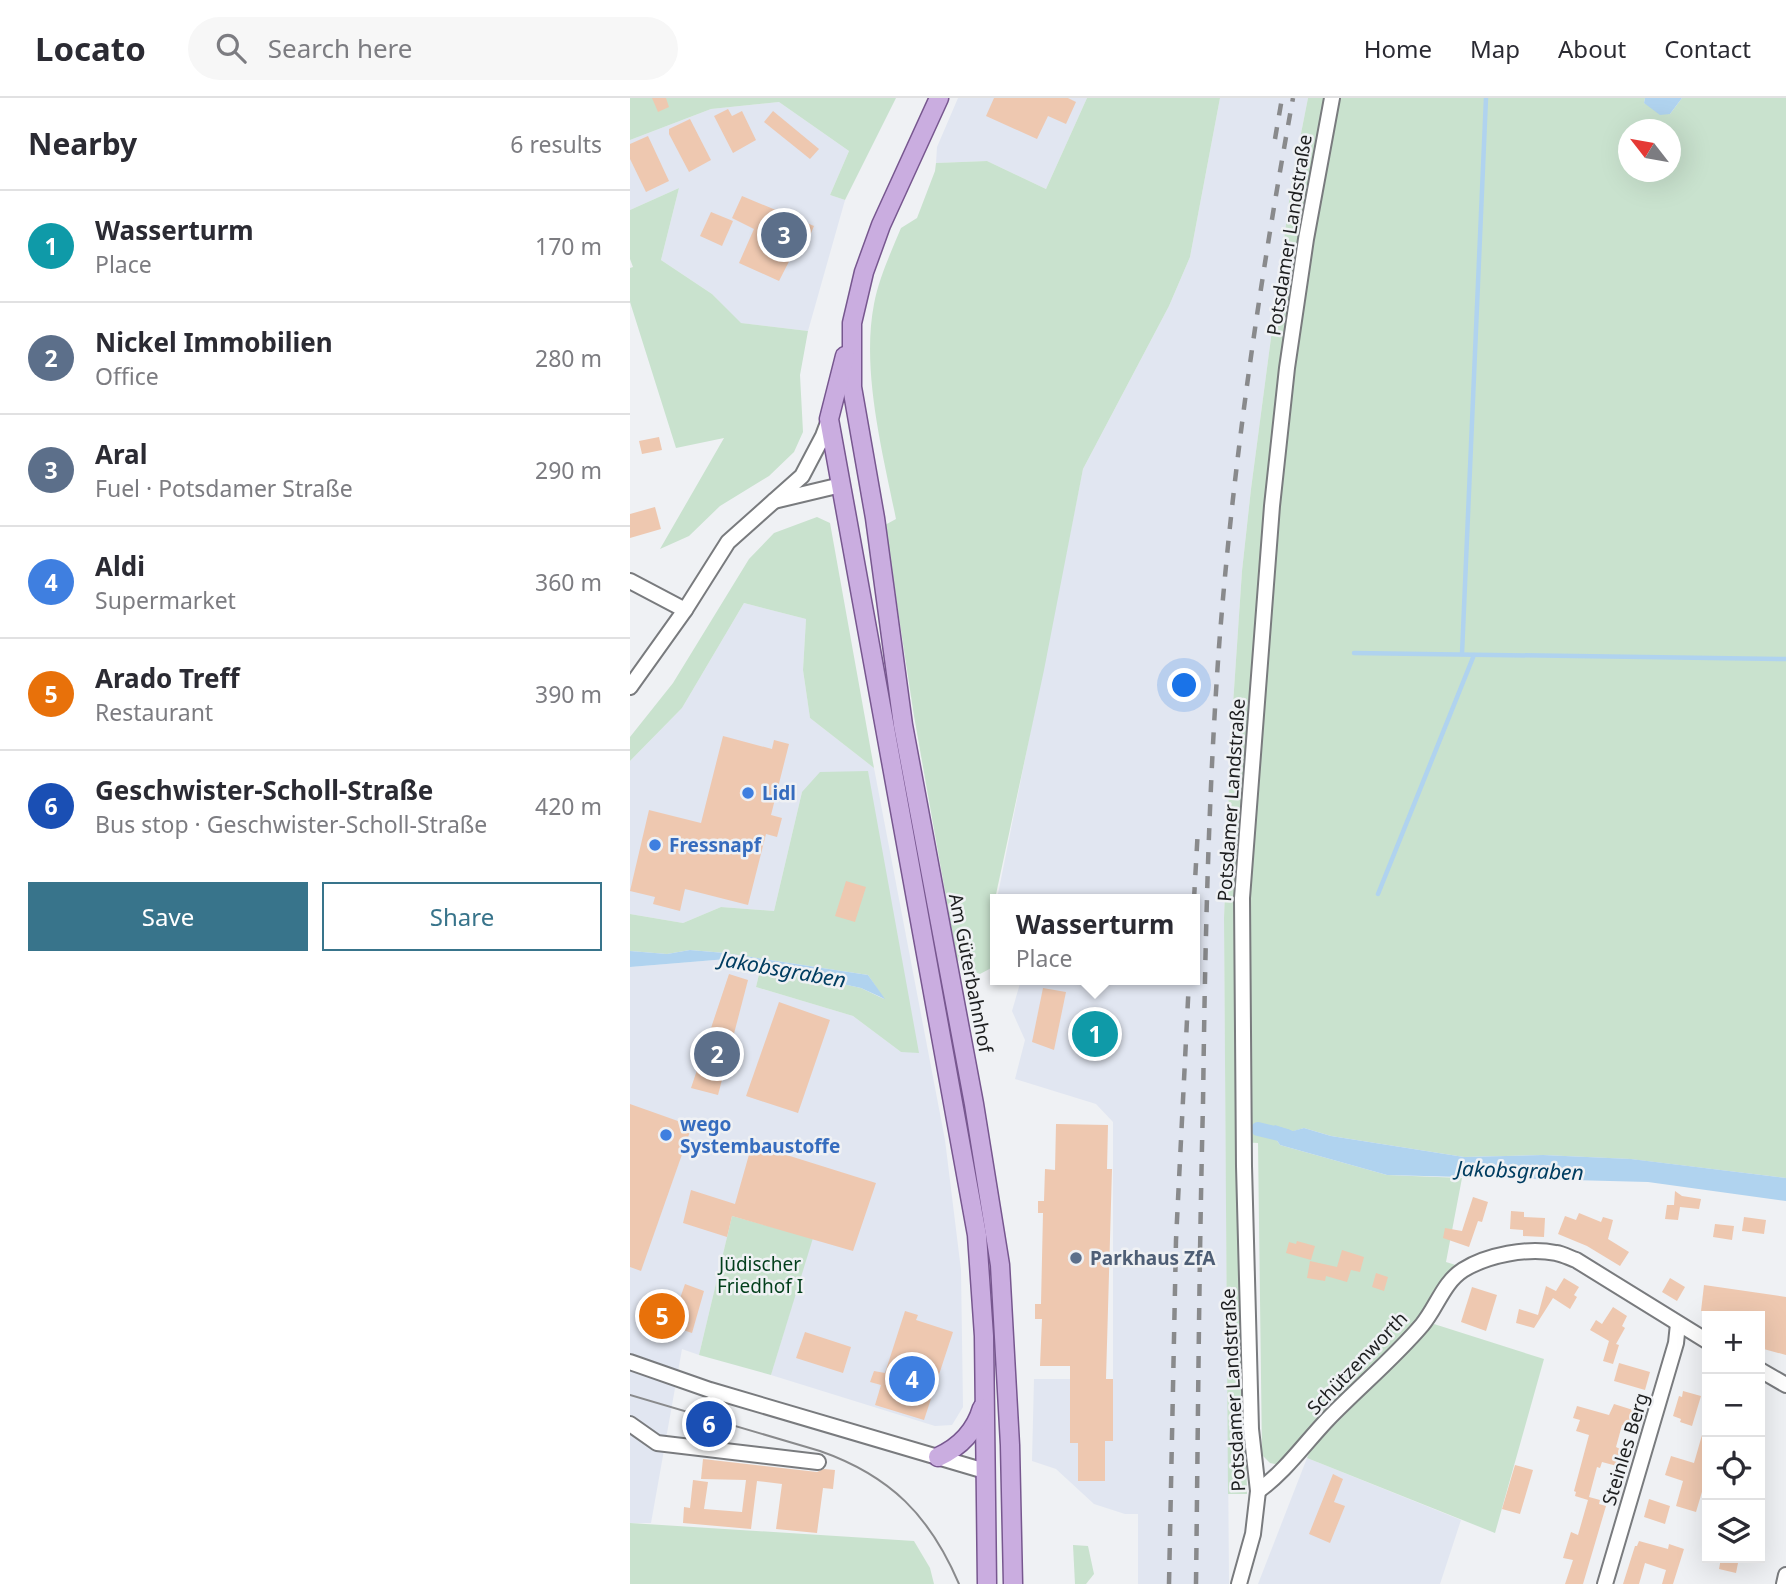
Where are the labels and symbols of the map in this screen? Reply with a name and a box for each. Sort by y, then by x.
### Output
north arrow [1618,119,1681,182]
street label: Potsdamer Landstraße [1260,133,1318,337]
pin: 3 [761,209,807,261]
your location [1167,668,1201,702]
street label: Potsdamer Landstraße [1211,698,1251,902]
place label: Lidl [762,780,796,806]
marker: Lidl [740,785,756,801]
place label: Fressnapf [669,832,763,858]
marker: Fressnapf [647,837,663,853]
street label: Am Güterbahnhof [943,891,999,1056]
water label: Jakobsgraben [714,943,848,994]
pin: 1 [1072,1008,1118,1060]
pin: 2 [694,1028,740,1080]
place label: wego Systembaustoffe [680,1111,840,1159]
marker: wego Systembaustoffe [658,1127,674,1143]
water label: Jakobsgraben [1452,1154,1584,1186]
place label: Parkhaus ZfA [1090,1245,1216,1271]
marker: Parkhaus ZfA [1068,1250,1084,1266]
park label: Jüdischer Friedhof I [717,1251,803,1299]
street label: Potsdamer Landstraße [1215,1288,1251,1492]
pin: 5 [639,1290,685,1342]
street label: Schützenworth [1301,1306,1413,1420]
pin: 4 [889,1353,935,1405]
street label: Steinles Berg [1596,1389,1654,1509]
pin: 6 [686,1398,732,1450]

